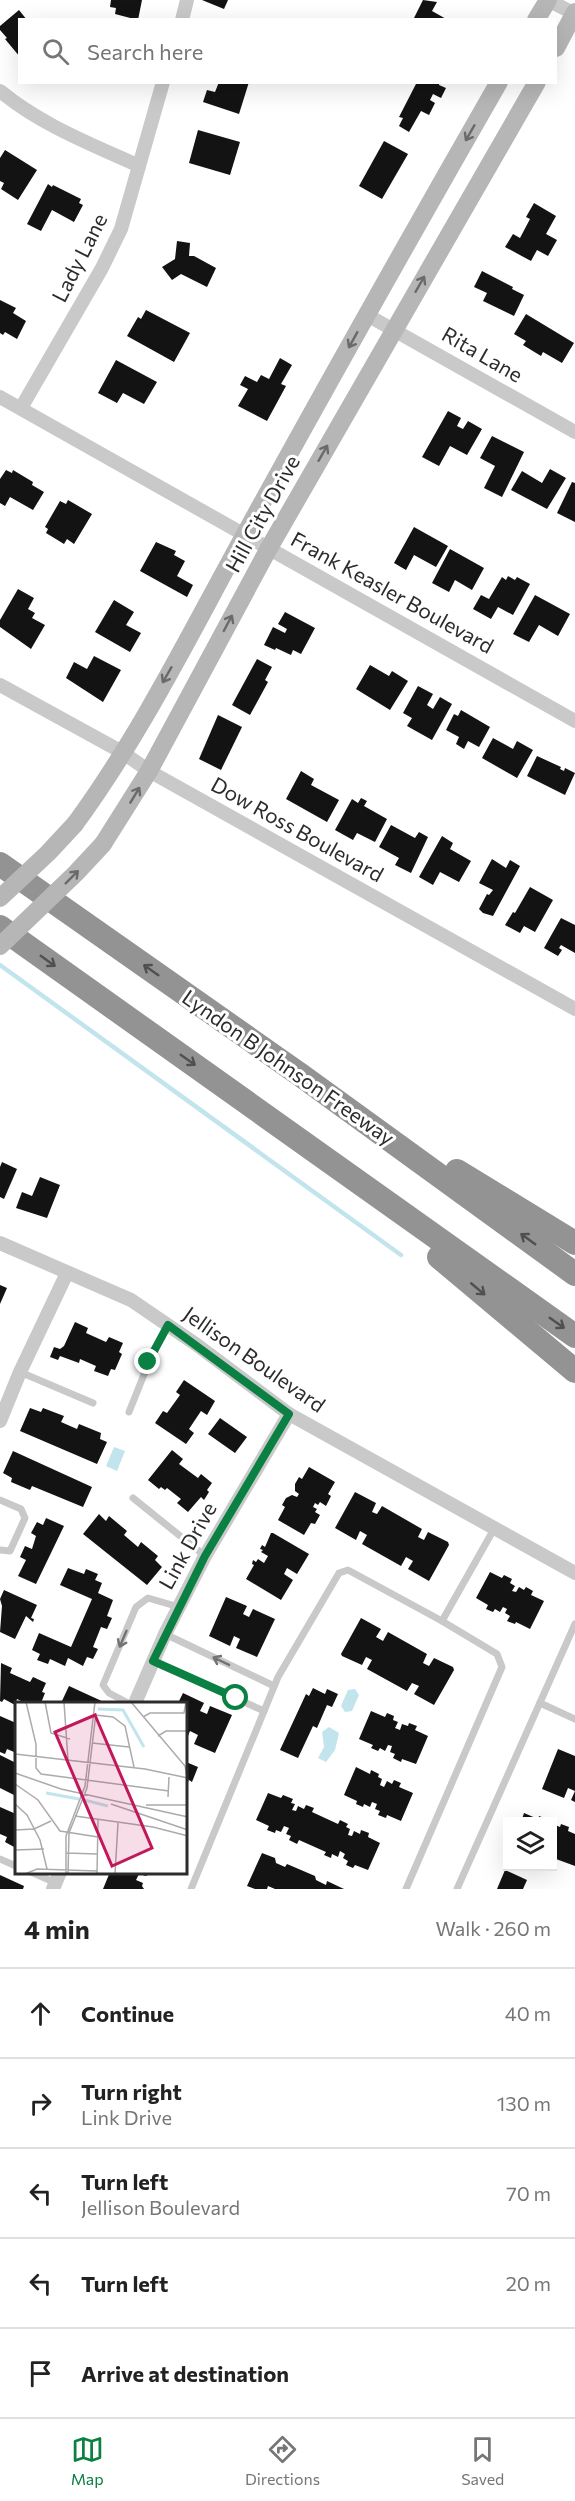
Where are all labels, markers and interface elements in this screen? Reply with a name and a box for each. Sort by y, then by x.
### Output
search box [18,18,557,84]
icon: search [39,35,72,68]
text: Search here [87,38,203,65]
one-way arrow [464,124,476,141]
street label: Lady Lane [46,209,112,306]
one-way arrow [415,276,427,293]
street label: Rita Lane [438,321,528,387]
one-way arrow [347,331,359,348]
one-way arrow [317,445,329,462]
street label: Hill City Drive [219,450,304,576]
street label: Frank Keasler Boulevard [287,526,498,658]
one-way arrow [223,615,234,633]
one-way arrow [161,666,173,683]
street label: Dow Ross Boulevard [207,771,388,886]
one-way arrow [129,787,141,804]
one-way arrow [65,869,80,884]
one-way arrow [39,955,55,967]
one-way arrow [144,964,160,976]
street label: Lyndon B Johnson Freeway [178,984,400,1150]
one-way arrow [179,1054,195,1066]
one-way arrow [520,1233,536,1246]
one-way arrow [470,1282,485,1296]
street label: Jellison Boulevard [179,1301,330,1417]
one-way arrow [549,1317,565,1329]
route end [134,1348,160,1374]
street label: Link Drive [153,1497,221,1593]
one-way arrow [117,1629,128,1648]
one-way arrow [212,1654,230,1666]
route start [222,1684,248,1710]
inset map [15,1702,188,1874]
map controls [503,1817,557,1871]
button: layers [503,1817,557,1871]
text: 4 min [24,1913,90,1944]
text: Walk · 260 m [435,1916,551,1940]
icon: ahead [24,1997,57,2030]
text: Continue [81,2000,174,2027]
text: 40 m [505,2001,551,2025]
text: Turn right [81,2078,182,2105]
icon: right [24,2087,57,2120]
text: 130 m [497,2091,551,2115]
text: Link Drive [81,2105,172,2129]
text: Turn left [81,2168,168,2195]
icon: left [24,2177,57,2210]
text: 70 m [506,2181,551,2205]
text: Jellison Boulevard [81,2195,240,2219]
icon: left [24,2267,57,2300]
text: Turn left [81,2270,168,2297]
text: 20 m [506,2271,551,2295]
icon: arrive [24,2357,57,2390]
text: Arrive at destination [81,2360,289,2387]
tab: Map [71,2433,104,2488]
tab: Directions [245,2433,320,2488]
tab: Saved [461,2433,504,2488]

